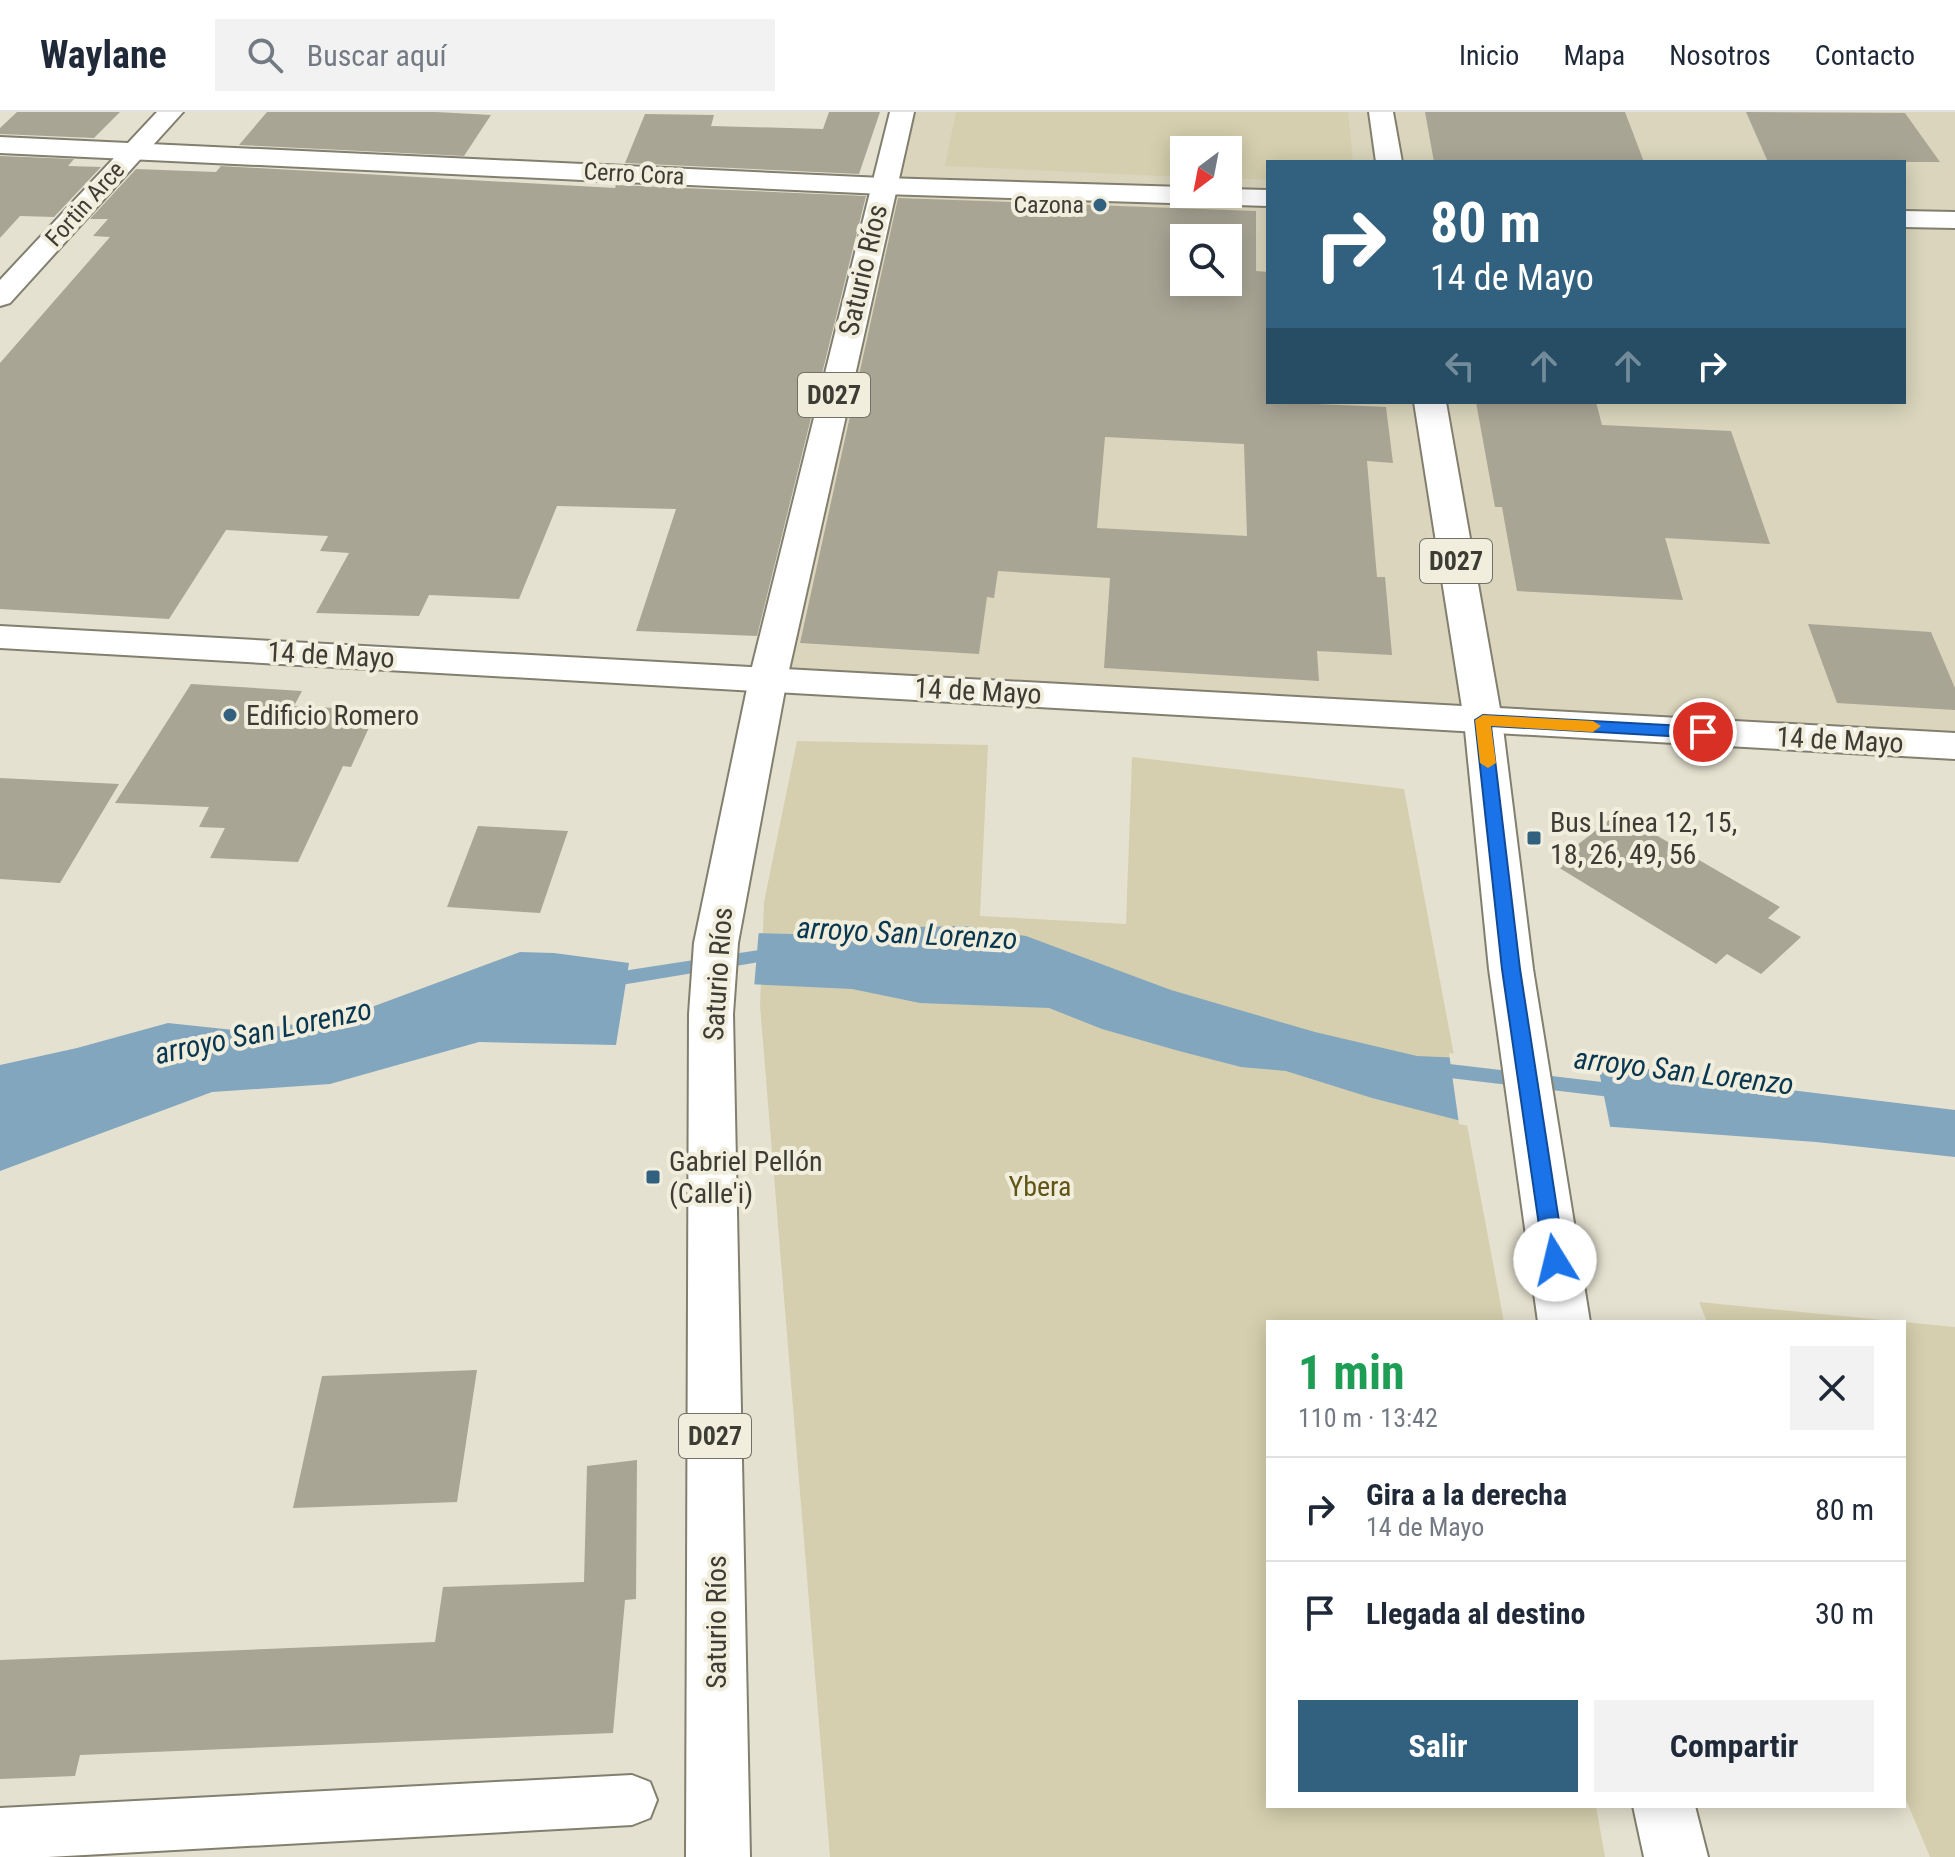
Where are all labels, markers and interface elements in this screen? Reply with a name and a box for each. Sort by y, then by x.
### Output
search box [215,19,775,91]
text: Waylane [40,33,167,77]
icon: search [243,33,287,77]
text: Buscar aquí [307,38,447,73]
text: Inicio [1459,39,1519,72]
text: Mapa [1563,39,1625,72]
text: Nosotros [1669,39,1771,72]
text: Contacto [1815,39,1915,72]
north arrow [1170,136,1242,208]
map controls [1170,136,1242,296]
street label: Fortin Arce [40,156,130,252]
street label: Cerro Cora [583,157,685,191]
text: 80 m [1430,190,1541,256]
place label: Cazona [1013,191,1084,219]
icon: right [1298,192,1402,296]
marker: Cazona [1091,196,1109,214]
street label: Saturio Ríos [832,201,894,339]
button: search [1170,224,1242,296]
text: 14 de Mayo [1430,257,1594,299]
icon: left [1438,344,1482,388]
icon: ahead [1522,344,1566,388]
icon: ahead [1606,344,1650,388]
icon: right [1690,344,1734,388]
road number: D027 [798,373,870,417]
road number: D027 [1420,539,1492,583]
street label: 14 de Mayo [267,635,395,675]
street label: 14 de Mayo [914,671,1042,711]
pin [1669,698,1737,766]
place label: Edificio Romero [246,699,419,732]
marker: Edificio Romero [221,706,239,724]
icon: arrive [1681,710,1725,754]
street label: 14 de Mayo [1776,720,1904,760]
place label: Bus Línea 12, 15, 18, 26, 49, 56 [1550,806,1737,871]
marker: Bus Línea 12, 15, 18, 26, 49, 56 [1525,829,1543,847]
street label: Saturio Ríos [697,906,739,1042]
water label: arroyo San Lorenzo [796,910,1018,956]
water label: arroyo San Lorenzo [151,991,375,1071]
water label: arroyo San Lorenzo [1572,1040,1796,1102]
place label: Gabriel Pellón (Calle'i) [669,1145,823,1210]
marker: Gabriel Pellón (Calle'i) [644,1168,662,1186]
park label: Ybera [1008,1170,1072,1203]
position arrow [1513,1218,1597,1302]
text: 1 min [1298,1344,1405,1401]
button: close [1790,1346,1874,1430]
text: 110 m · 13:42 [1298,1403,1438,1433]
road number: D027 [679,1414,751,1458]
text: Gira a la derecha [1366,1477,1567,1512]
icon: right [1298,1487,1342,1531]
text: 80 m [1815,1492,1874,1527]
text: 14 de Mayo [1366,1512,1484,1542]
street label: Saturio Ríos [700,1555,733,1689]
icon: arrive [1298,1591,1342,1635]
text: Llegada al destino [1366,1596,1585,1631]
text: 30 m [1815,1596,1874,1631]
button: Salir [1298,1700,1578,1792]
button: Compartir [1594,1700,1874,1792]

